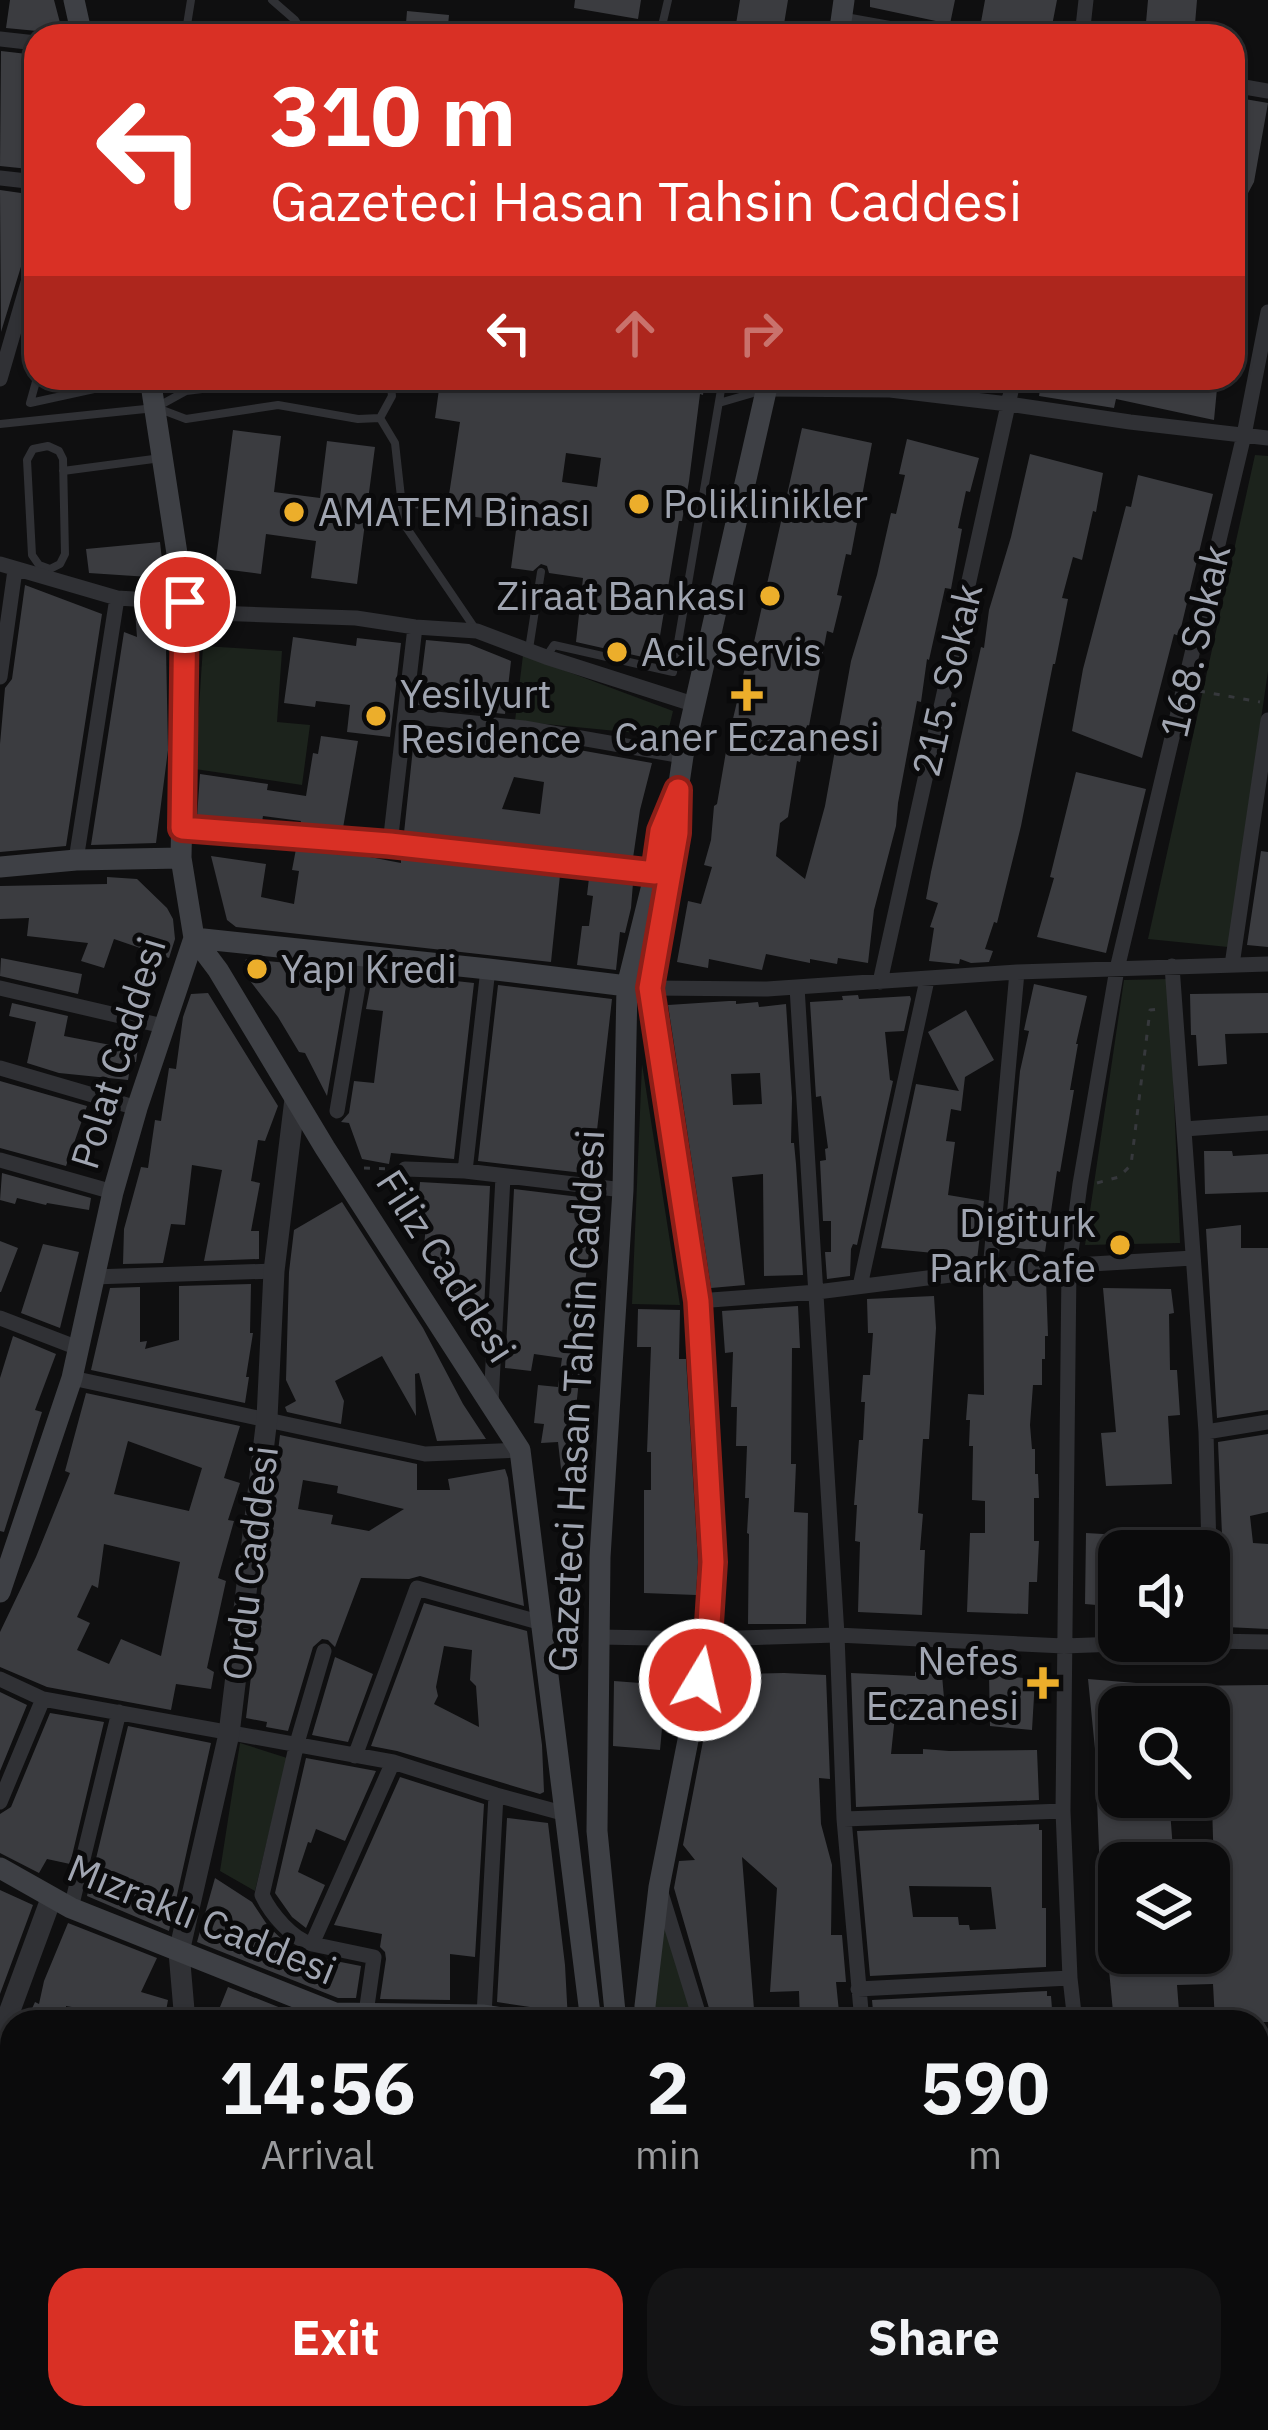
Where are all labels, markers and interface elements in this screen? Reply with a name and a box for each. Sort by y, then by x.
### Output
text: 310 m [270,60,516,169]
icon: left [72,72,228,228]
text: Gazeteci Hasan Tahsin Caddesi [270,166,1022,236]
icon: left [476,300,542,366]
icon: ahead [602,300,668,366]
icon: right [728,300,794,366]
place label: Poliklinikler [663,478,868,529]
place label: AMATEM Binası [318,486,590,537]
marker: Poliklinikler [626,491,652,517]
marker: AMATEM Binası [281,499,307,525]
street label: 168. Sokak [1148,540,1241,742]
pin [134,551,236,653]
icon: arrive [152,569,218,635]
place label: Ziraat Bankası [497,570,746,621]
street label: 215. Sokak [900,579,993,781]
marker: Ziraat Bankası [757,583,783,609]
place label: Acil Servis [641,626,822,677]
marker: Acil Servis [604,639,630,665]
place label: Yesilyurt Residence [400,668,582,764]
marker: Caner Eczanesi [734,682,760,708]
marker: Yesilyurt Residence [363,703,389,729]
place label: Caner Eczanesi [614,711,880,762]
street label: Polat Caddesi [58,931,177,1175]
place label: Yapı Kredi [281,943,457,994]
marker: Yapı Kredi [244,956,270,982]
street label: Gazeteci Hasan Tahsin Caddesi [536,1128,615,1674]
street label: Filiz Caddesi [365,1160,528,1372]
place label: Digiturk Park Cafe [929,1197,1096,1293]
marker: Digiturk Park Cafe [1107,1232,1133,1258]
street label: Ordu Caddesi [210,1443,289,1683]
map controls [1098,1530,1230,1974]
button: sound [1098,1530,1230,1662]
position arrow [637,1617,763,1743]
place label: Nefes Eczanesi [866,1635,1019,1731]
marker: Nefes Eczanesi [1030,1670,1056,1696]
button: search [1098,1686,1230,1818]
street label: Mızraklı Caddesi [60,1842,344,1996]
button: layers [1098,1842,1230,1974]
text: 14:56 [219,2040,416,2134]
text: 2 [646,2040,690,2134]
text: 590 [920,2040,1050,2134]
text: Arrival [261,2129,374,2180]
text: min [635,2129,701,2180]
text: m [968,2129,1002,2180]
button: Exit [48,2268,623,2406]
button: Share [647,2268,1221,2406]

